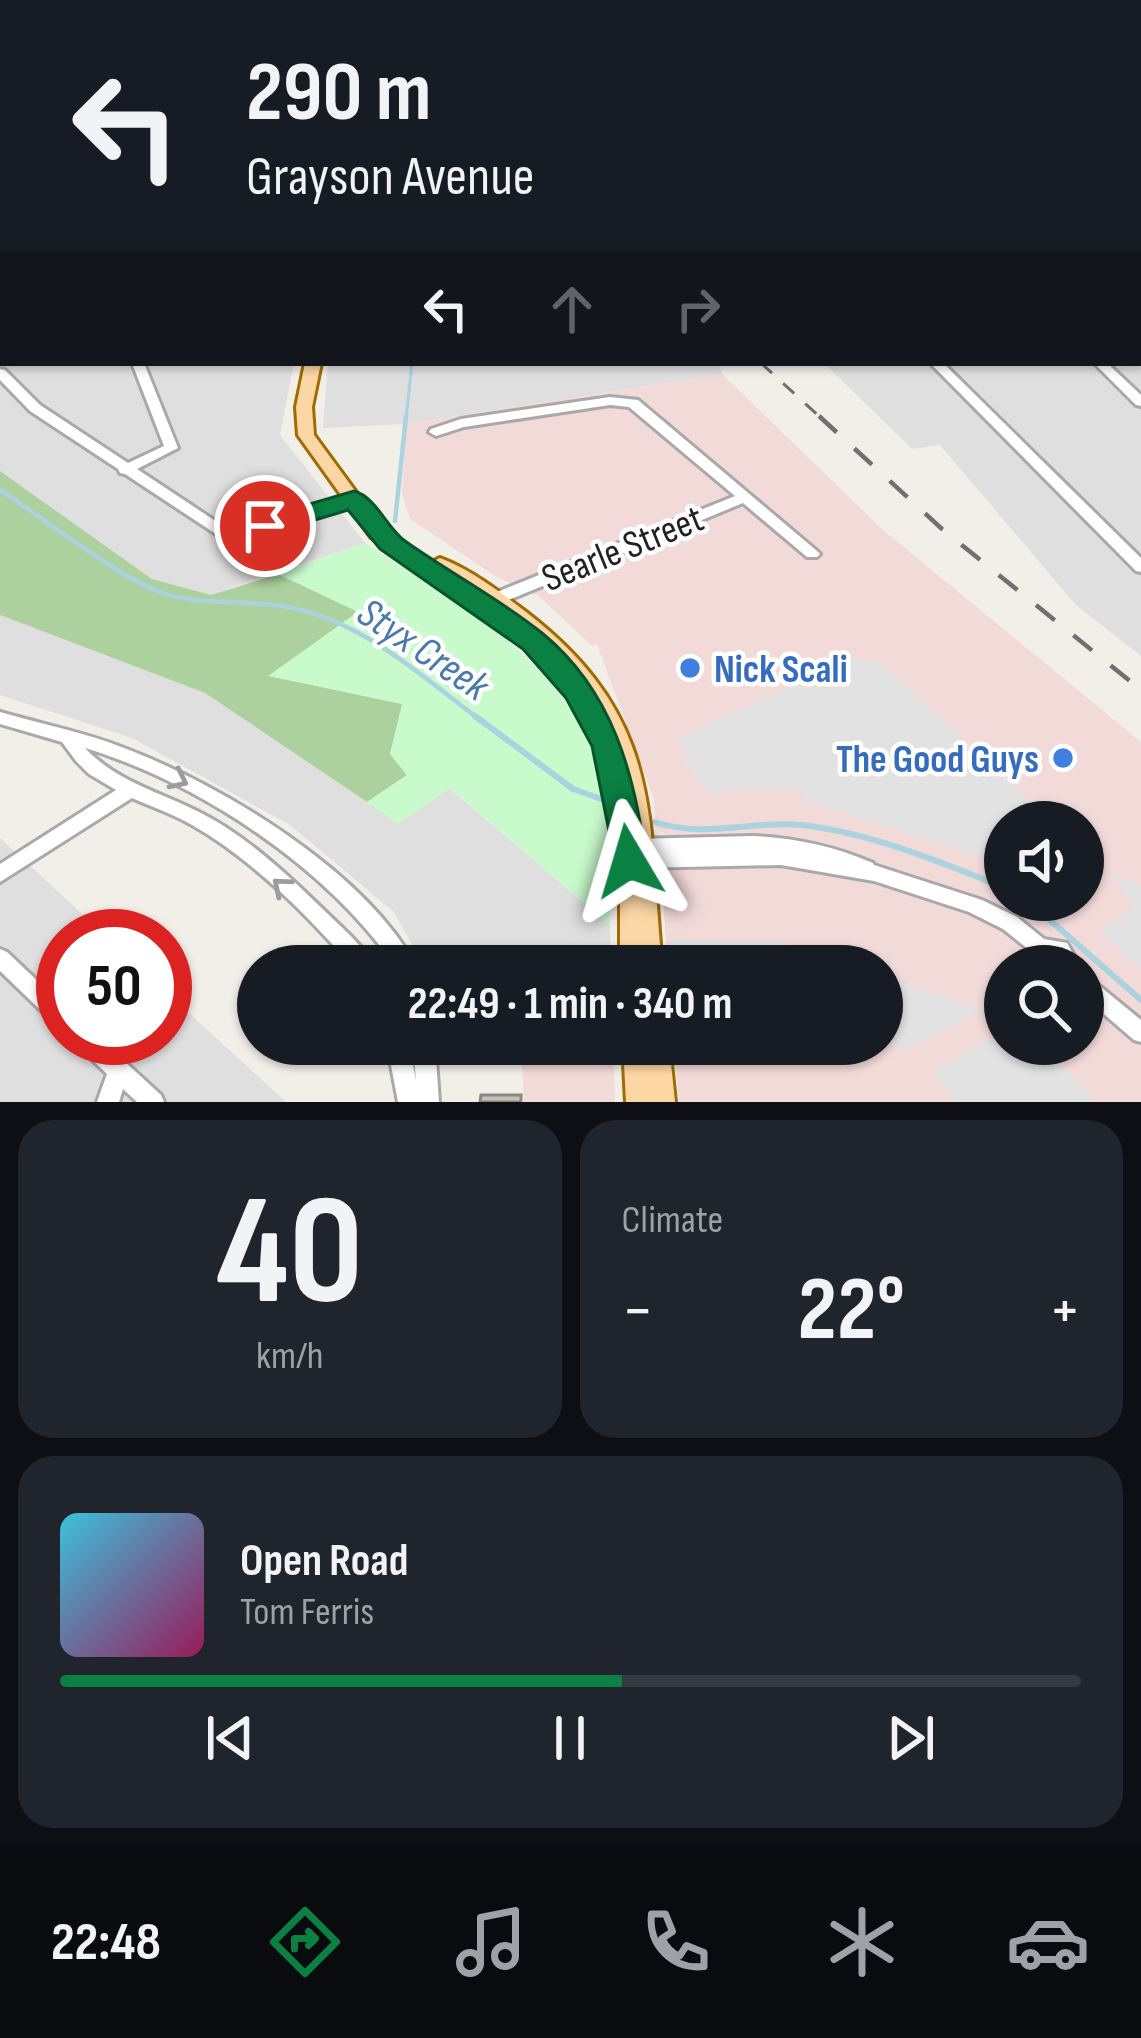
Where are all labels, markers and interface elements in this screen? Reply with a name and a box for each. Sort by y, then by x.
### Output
text: 290 m [246,43,431,144]
icon: left [48,48,204,204]
text: Grayson Avenue [246,145,534,210]
icon: left [413,276,479,342]
icon: ahead [539,276,605,342]
icon: right [665,276,731,342]
pin [214,475,316,577]
icon: arrive [232,493,298,559]
street label: Searle Street [535,496,711,603]
water label: Styx Creek [347,588,499,713]
place label: Nick Scali [714,647,848,694]
marker: Nick Scali [677,655,703,681]
place label: The Good Guys [836,737,1039,784]
marker: The Good Guys [1050,745,1076,771]
one-way arrow [167,766,188,789]
position arrow [566,798,692,924]
map controls [984,801,1104,1065]
button: sound [984,801,1104,921]
one-way arrow [273,878,295,900]
speed limit sign: 50 [36,909,192,1065]
button: search [984,945,1104,1065]
text: 22:49 · 1 min · 340 m [408,977,732,1032]
text: 40 [216,1161,363,1348]
text: Climate [622,1197,723,1244]
text: 22° [798,1257,905,1365]
text: − [622,1272,654,1351]
text: + [1049,1272,1081,1351]
text: km/h [256,1333,323,1380]
text: Open Road [240,1534,408,1589]
text: Tom Ferris [240,1589,374,1636]
icon: previous [197,1705,263,1771]
icon: pause [537,1705,603,1771]
icon: next [878,1705,944,1771]
icon: directions [263,1900,347,1984]
icon: music [449,1900,533,1984]
icon: phone [634,1900,718,1984]
icon: climate [820,1900,904,1984]
icon: car [1006,1900,1090,1984]
text: 22:48 [51,1910,161,1975]

